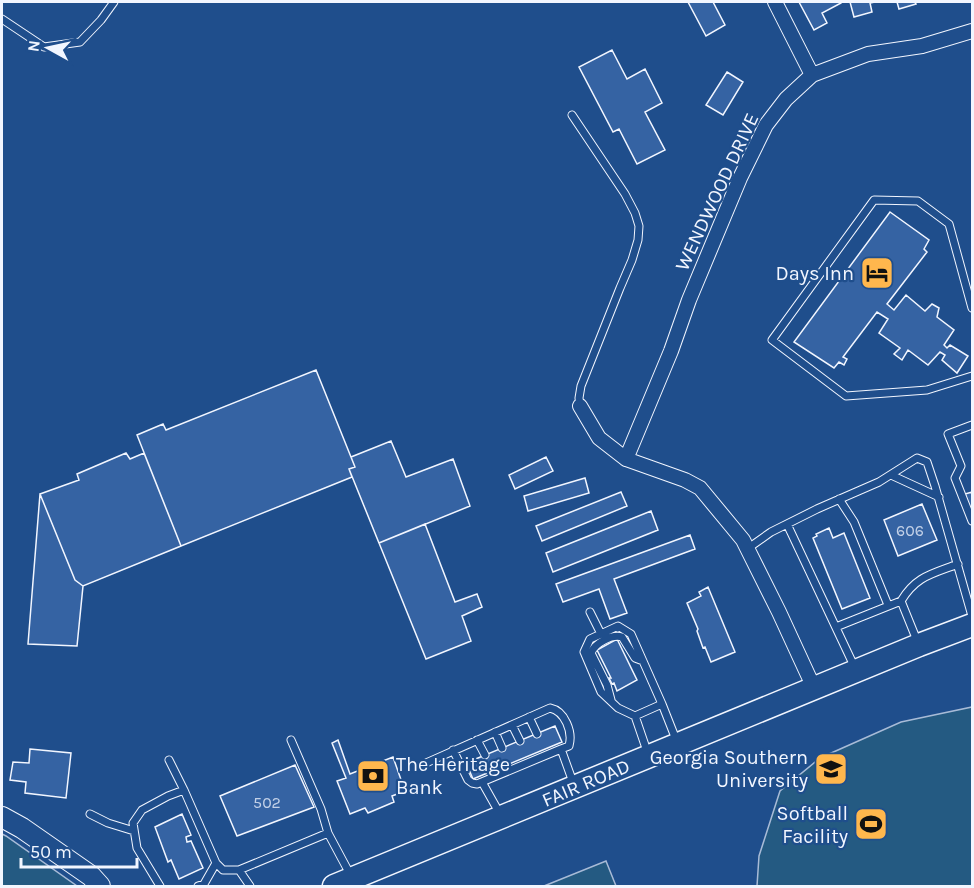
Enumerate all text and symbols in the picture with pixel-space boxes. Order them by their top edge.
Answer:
north arrow [18,18,78,78]
text: N [23,39,44,53]
street label: WENDWOOD DRIVE [670,110,764,274]
hotel icon: Days Inn [859,255,895,291]
place label: Days Inn [775,262,854,285]
house number: 606 [896,521,924,540]
place label: Georgia Southern University [650,746,808,792]
school or university icon: Georgia Southern University [813,751,849,787]
place label: The Heritage Bank [396,753,510,799]
street label: FAIR ROAD [539,754,633,812]
bank icon: The Heritage Bank [355,758,391,794]
house number: 502 [253,793,281,812]
place label: Softball Facility [777,802,848,848]
sports icon: Softball Facility [853,806,889,842]
scale bar [21,831,136,869]
text: 50 m [30,841,72,863]

